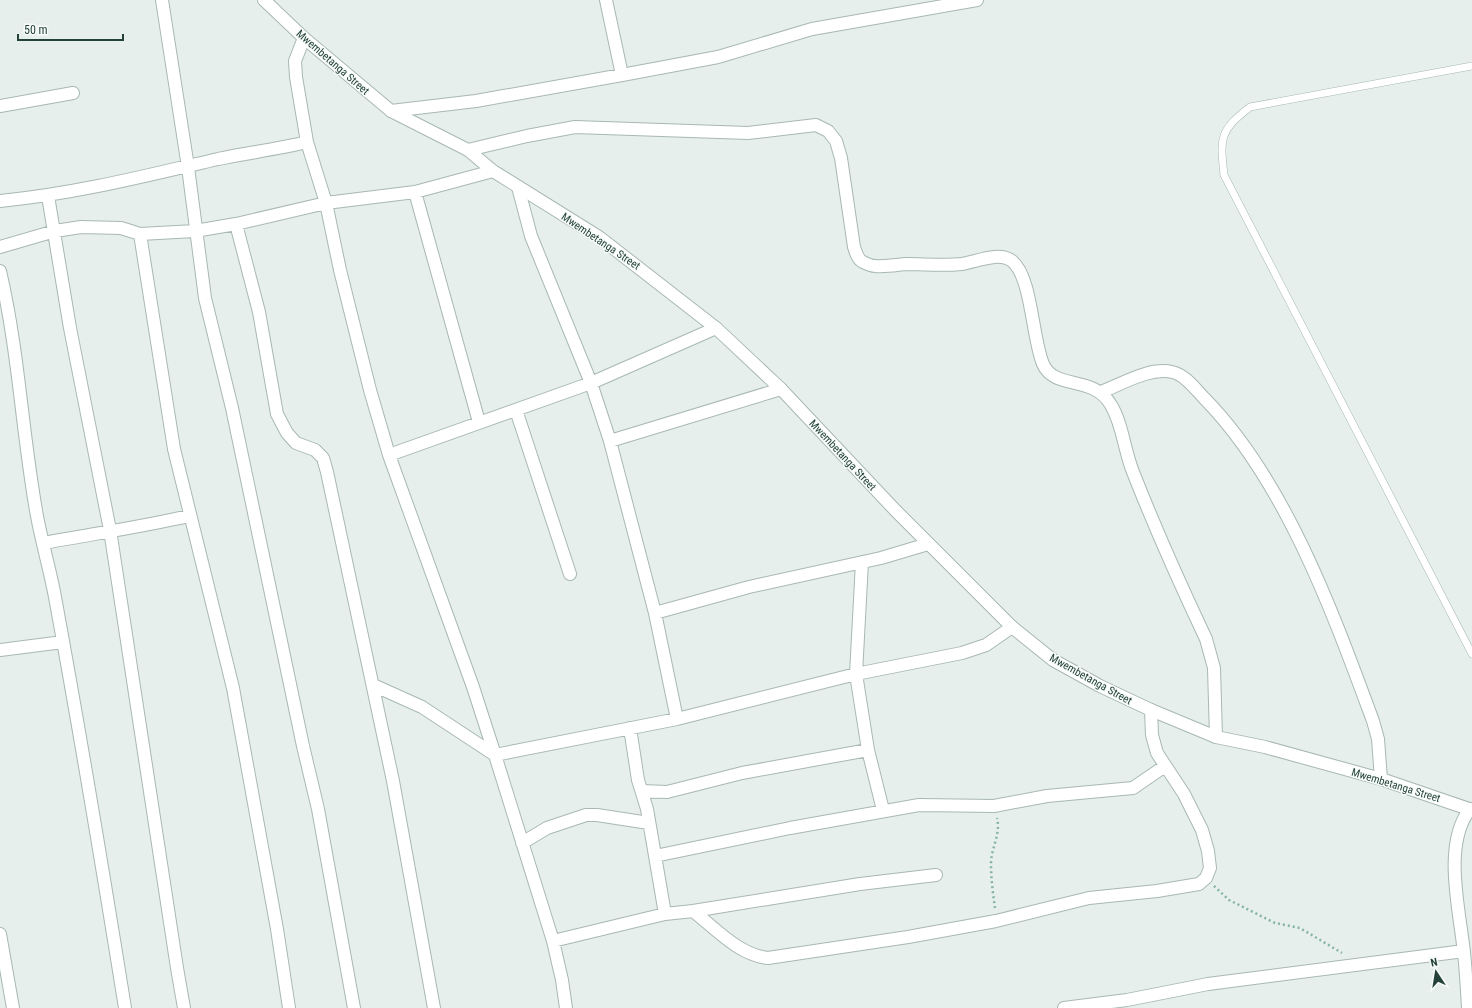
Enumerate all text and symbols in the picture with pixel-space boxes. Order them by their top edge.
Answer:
scale bar [18,16,123,42]
text: 50 m [24,23,48,37]
street label: Mwembetanga Street [294,27,372,98]
street label: Mwembetanga Street [559,210,643,273]
street label: Mwembetanga Street [806,417,879,494]
street label: Mwembetanga Street [1047,651,1134,708]
street label: Mwembetanga Street [1350,766,1442,805]
north arrow [1416,952,1456,992]
text: N [1429,956,1439,970]

